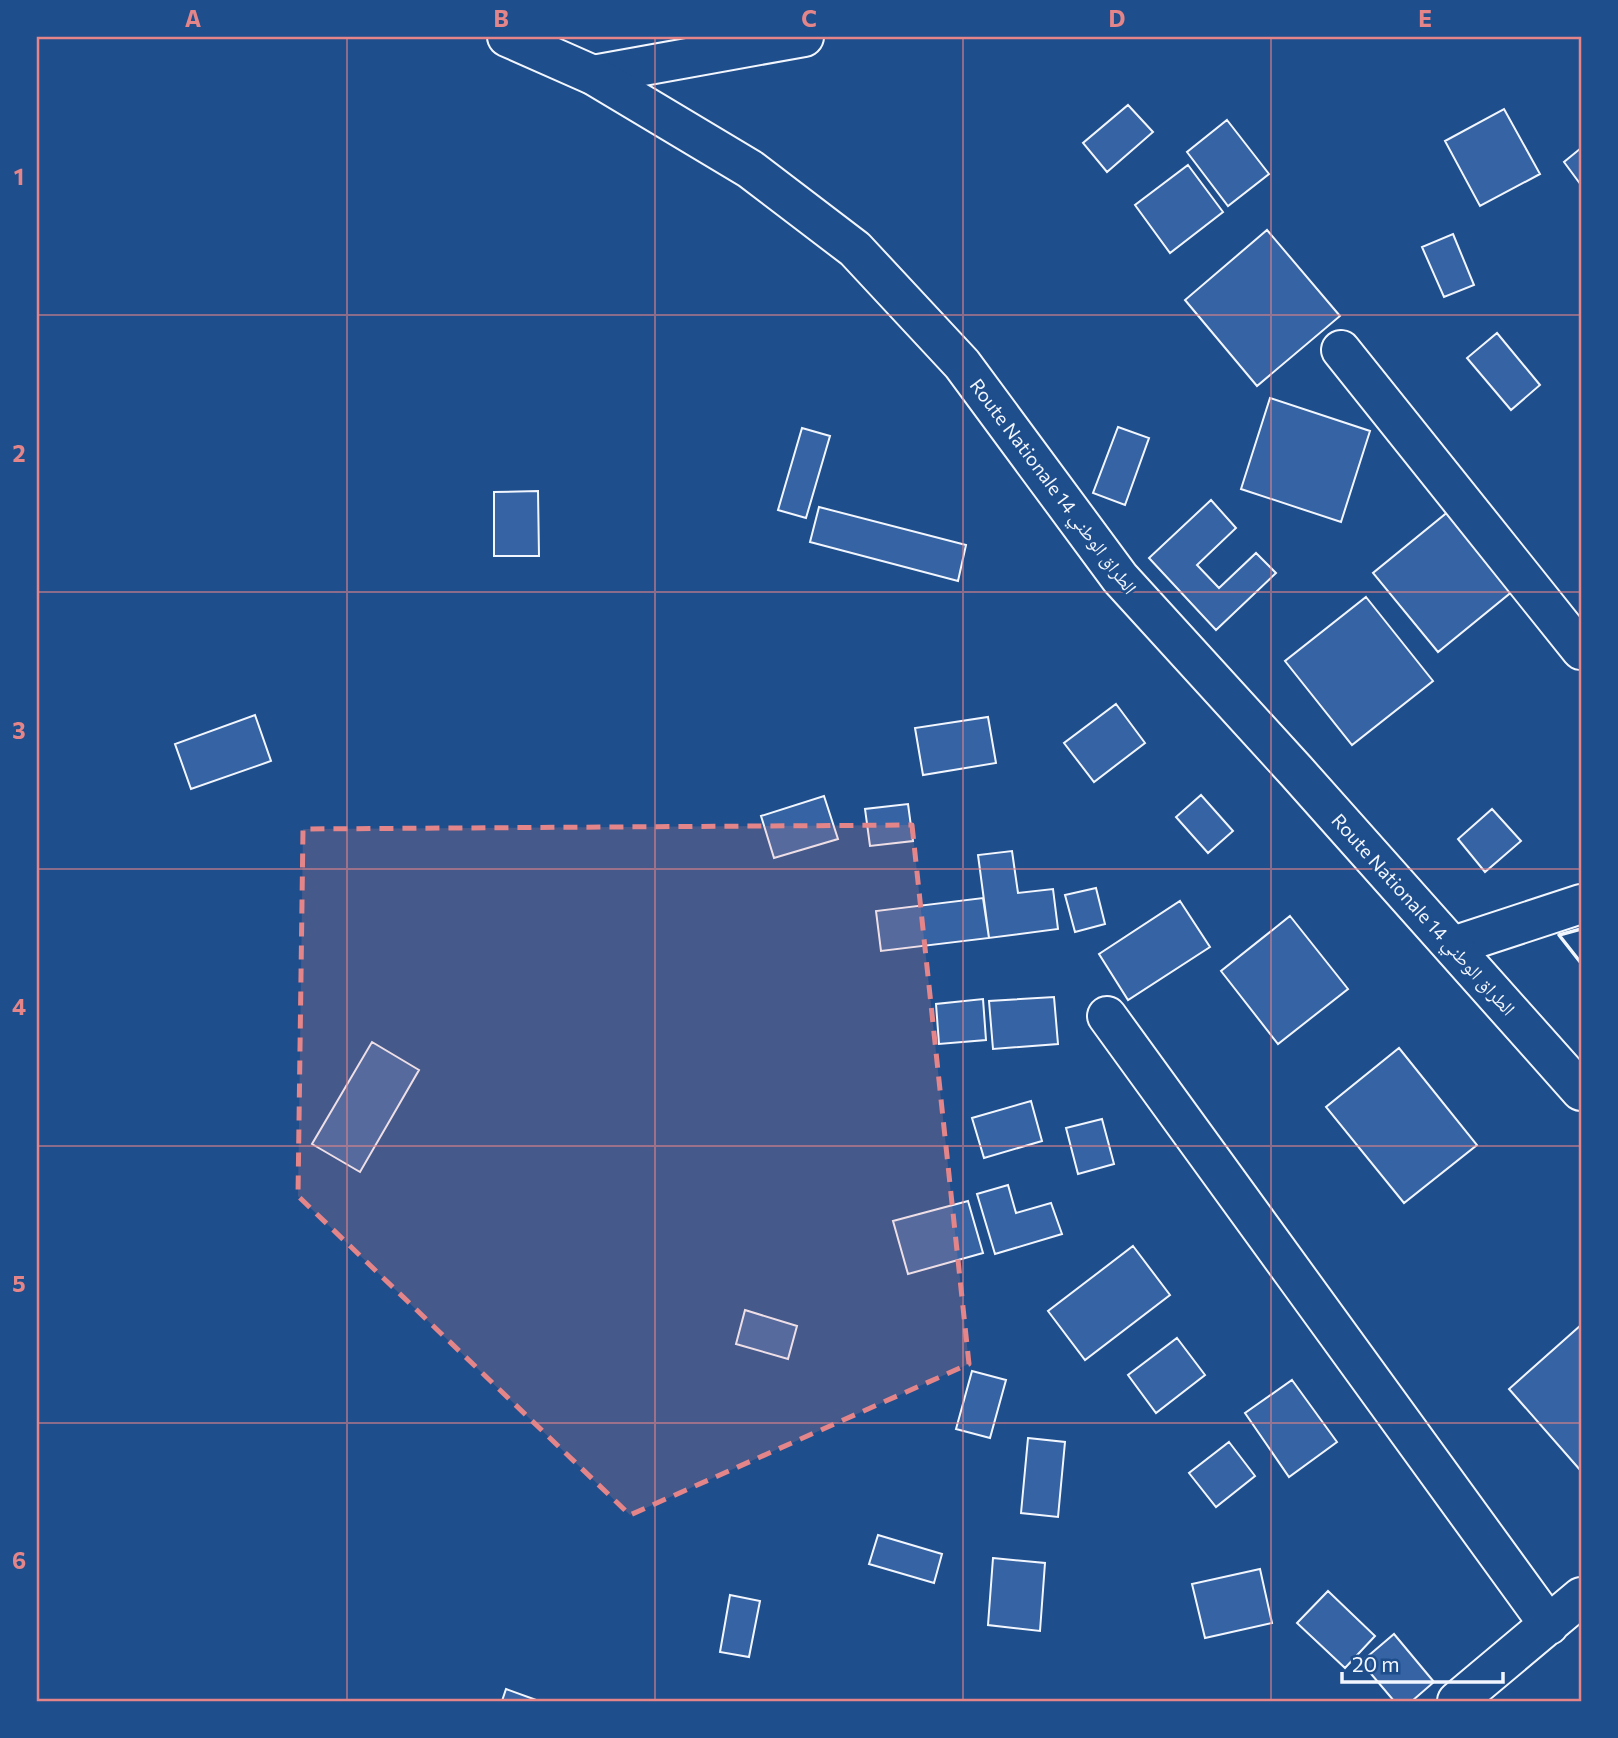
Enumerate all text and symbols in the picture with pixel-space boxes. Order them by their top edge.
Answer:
text: A [185,4,202,32]
text: B [493,4,509,32]
text: C [801,4,817,32]
text: D [1109,4,1126,32]
text: E [1418,4,1432,32]
text: 1 [14,162,24,190]
street label: Route Nationale الطراق الوطني 14 [962,374,1142,601]
text: 2 [12,439,26,467]
text: 3 [12,716,26,744]
street label: Route Nationale الطراق الوطني 14 [1324,808,1521,1023]
text: 4 [12,992,26,1020]
text: 5 [12,1269,26,1297]
text: 6 [12,1546,26,1574]
scale bar [1342,1640,1502,1684]
text: 20 m [1352,1651,1400,1676]

